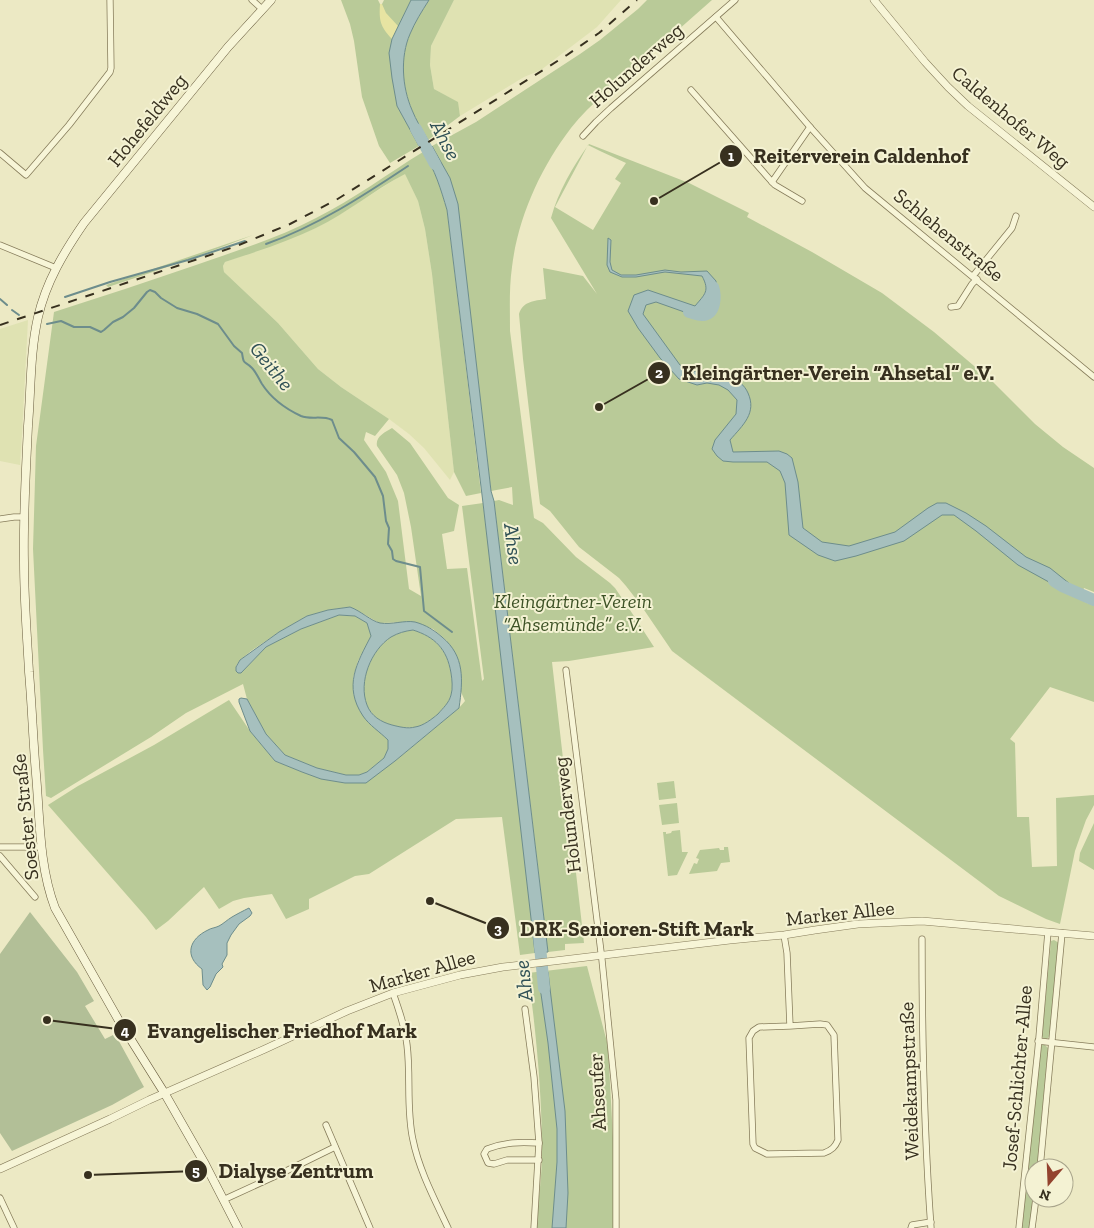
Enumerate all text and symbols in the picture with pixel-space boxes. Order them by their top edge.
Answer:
street label: Holunderweg [584,17,688,112]
street label: Caldenhofer Weg [947,61,1075,173]
street label: Hohefeldweg [102,69,192,171]
water label: Ahse [425,115,467,164]
callout: Reiterverein Caldenhof [718,138,979,174]
text: Reiterverein Caldenhof [753,143,971,168]
text: 1 [728,147,734,165]
street label: Schlehenstraße [889,183,1009,287]
water label: Geithe [245,336,299,396]
callout: Kleingärtner-Verein “Ahsetal” e.V. [647,355,1004,391]
text: Kleingärtner-Verein “Ahsetal” e.V. [682,360,994,385]
text: 2 [655,364,663,382]
water label: Ahse [499,521,529,566]
park label: Kleingärtner-Verein “Ahsemünde” e.V. [494,589,652,636]
street label: Soester Straße [6,753,44,881]
street label: Holunderweg [548,755,586,875]
street label: Marker Allee [784,895,896,931]
callout: DRK-Senioren-Stift Mark [486,910,764,946]
text: DRK-Senioren-Stift Mark [520,916,754,941]
text: 3 [494,920,502,938]
street label: Marker Allee [366,944,478,998]
water label: Ahse [508,959,538,1004]
street label: Josef-Schlichter-Allee [997,984,1037,1172]
street label: Weidekampstraße [894,1002,924,1160]
callout: Evangelischer Friedhof Mark [112,1012,427,1048]
text: Evangelischer Friedhof Mark [147,1018,417,1043]
text: 4 [121,1022,130,1040]
street label: Ahseufer [583,1053,611,1131]
callout: Dialyse Zentrum [183,1153,383,1189]
text: Dialyse Zentrum [219,1158,374,1183]
north arrow [1024,1158,1074,1208]
text: 5 [192,1162,200,1180]
text: N [1037,1185,1053,1205]

